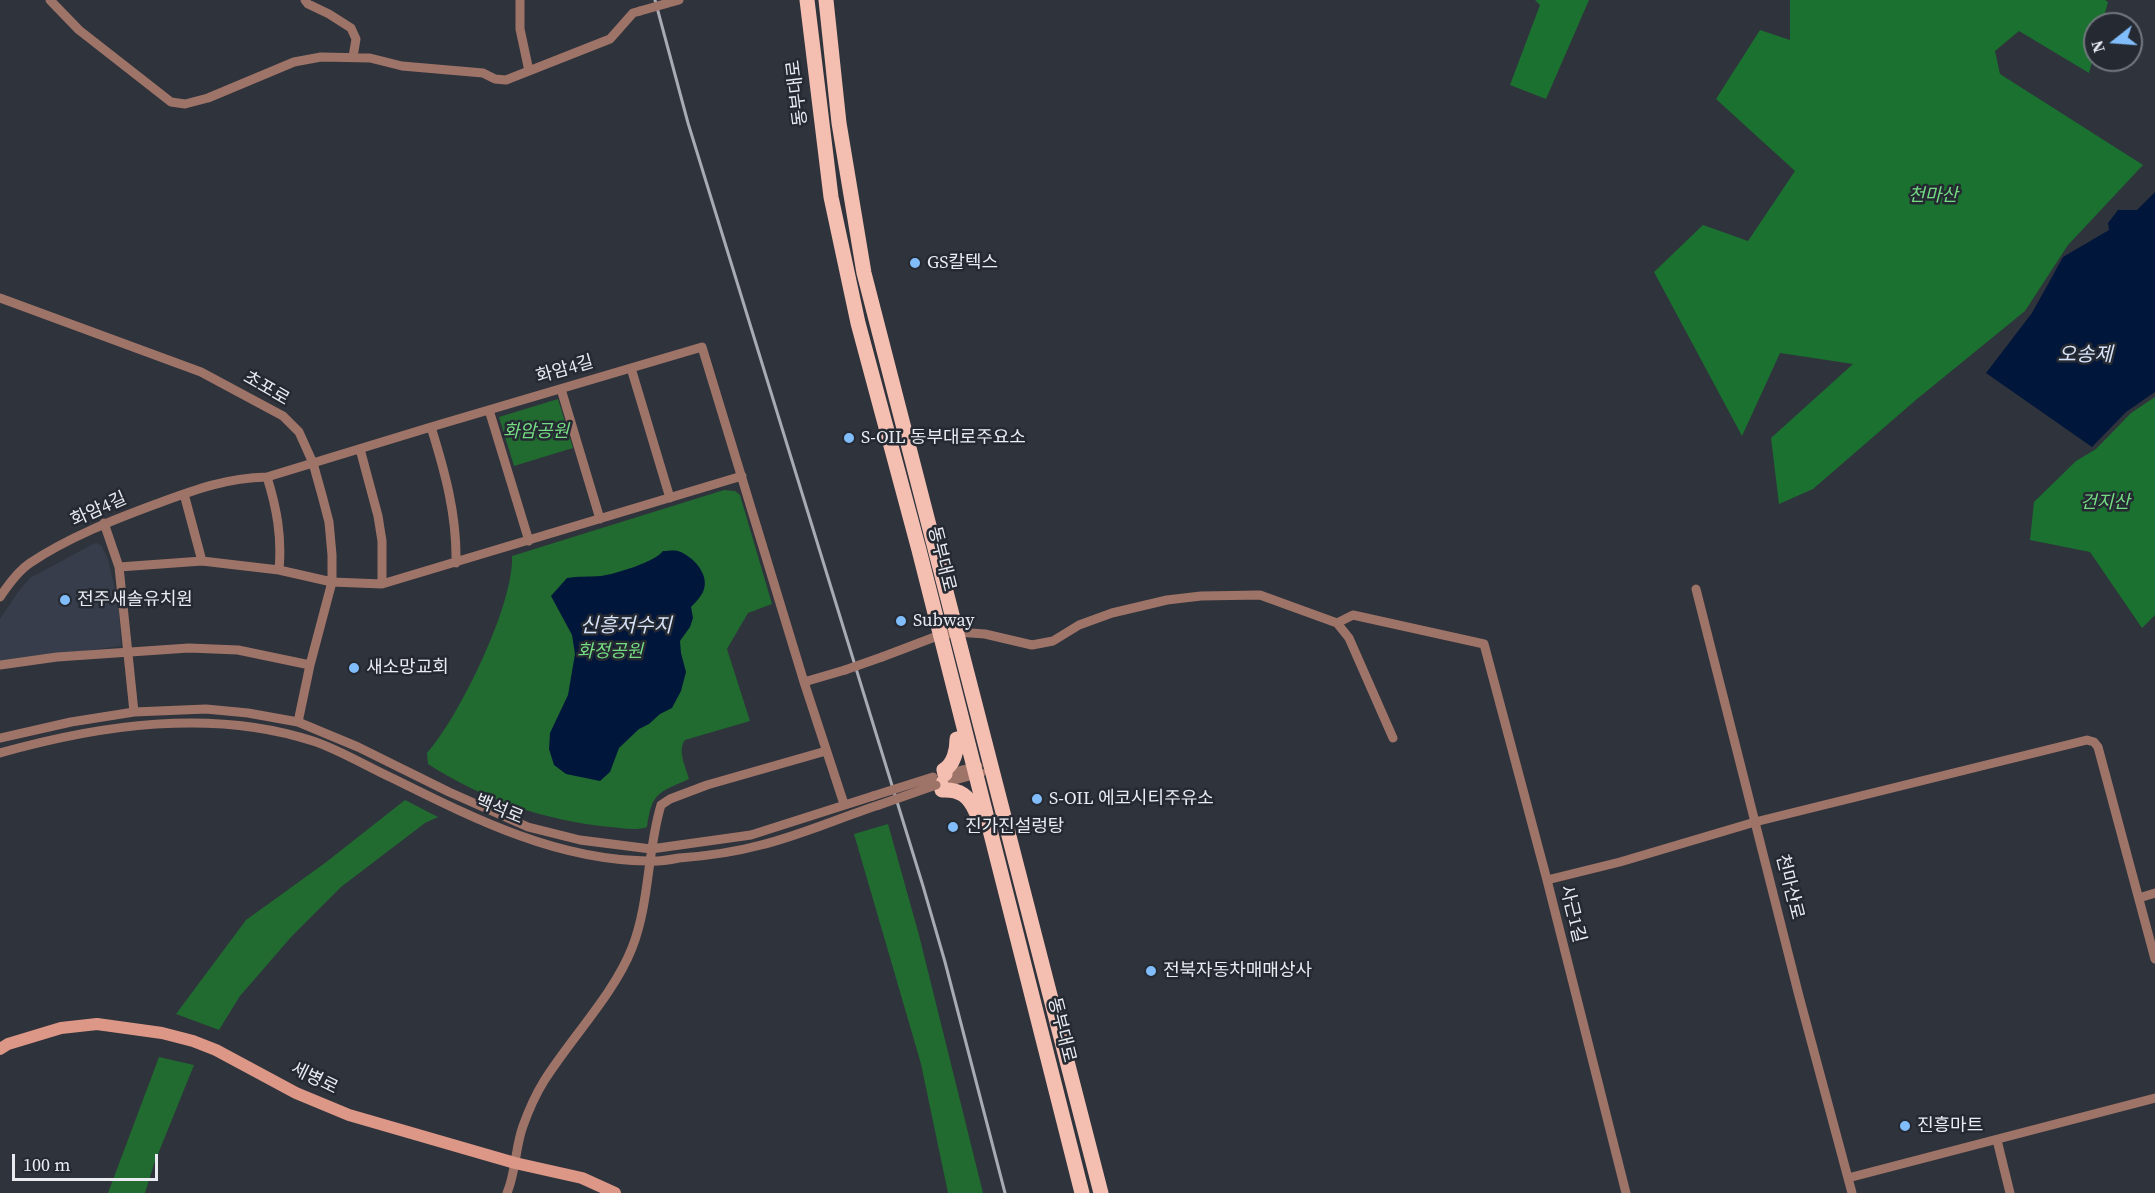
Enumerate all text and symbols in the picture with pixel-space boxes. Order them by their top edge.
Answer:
north arrow [2083,12,2143,72]
text: N [2085,38,2110,55]
street label: 동부대로 [783,59,813,127]
park label: 천마산 [1908,185,1958,207]
place label: GS칼텍스 [927,252,998,274]
marker: GS칼텍스 [908,256,922,270]
water label: 오송제 [2057,344,2113,368]
street label: 화암4길 [534,352,596,388]
street label: 초포로 [239,367,293,411]
park label: 화암공원 [503,421,569,443]
place label: S-OIL 동부대로주요소 [861,427,1026,449]
marker: S-OIL 동부대로주요소 [842,431,856,445]
street label: 화암4길 [68,488,130,532]
park label: 건지산 [2080,492,2130,514]
street label: 동부대로 [923,524,959,594]
place label: 전주새솔유치원 [77,589,193,611]
marker: 전주새솔유치원 [58,593,72,607]
place label: Subway [913,610,975,632]
marker: Subway [894,614,908,628]
water label: 신흥저수지 [580,615,672,639]
park label: 화정공원 [577,641,643,663]
place label: 새소망교회 [366,657,449,679]
marker: 새소망교회 [347,661,361,675]
place label: S-OIL 에코시티주유소 [1049,788,1214,810]
street label: 백석로 [472,791,526,829]
marker: S-OIL 에코시티주유소 [1030,792,1044,806]
place label: 진가진설렁탕 [965,816,1064,838]
marker: 진가진설렁탕 [946,820,960,834]
street label: 천마산로 [1771,852,1807,922]
street label: 사근1길 [1554,883,1590,945]
place label: 전북자동차매매상사 [1163,960,1312,982]
marker: 전북자동차매매상사 [1144,964,1158,978]
street label: 동부대로 [1043,995,1079,1065]
street label: 세병로 [287,1058,341,1100]
place label: 진흥마트 [1917,1115,1983,1137]
marker: 진흥마트 [1898,1119,1912,1133]
scale bar [15,1142,160,1180]
text: 100 m [23,1152,70,1177]

